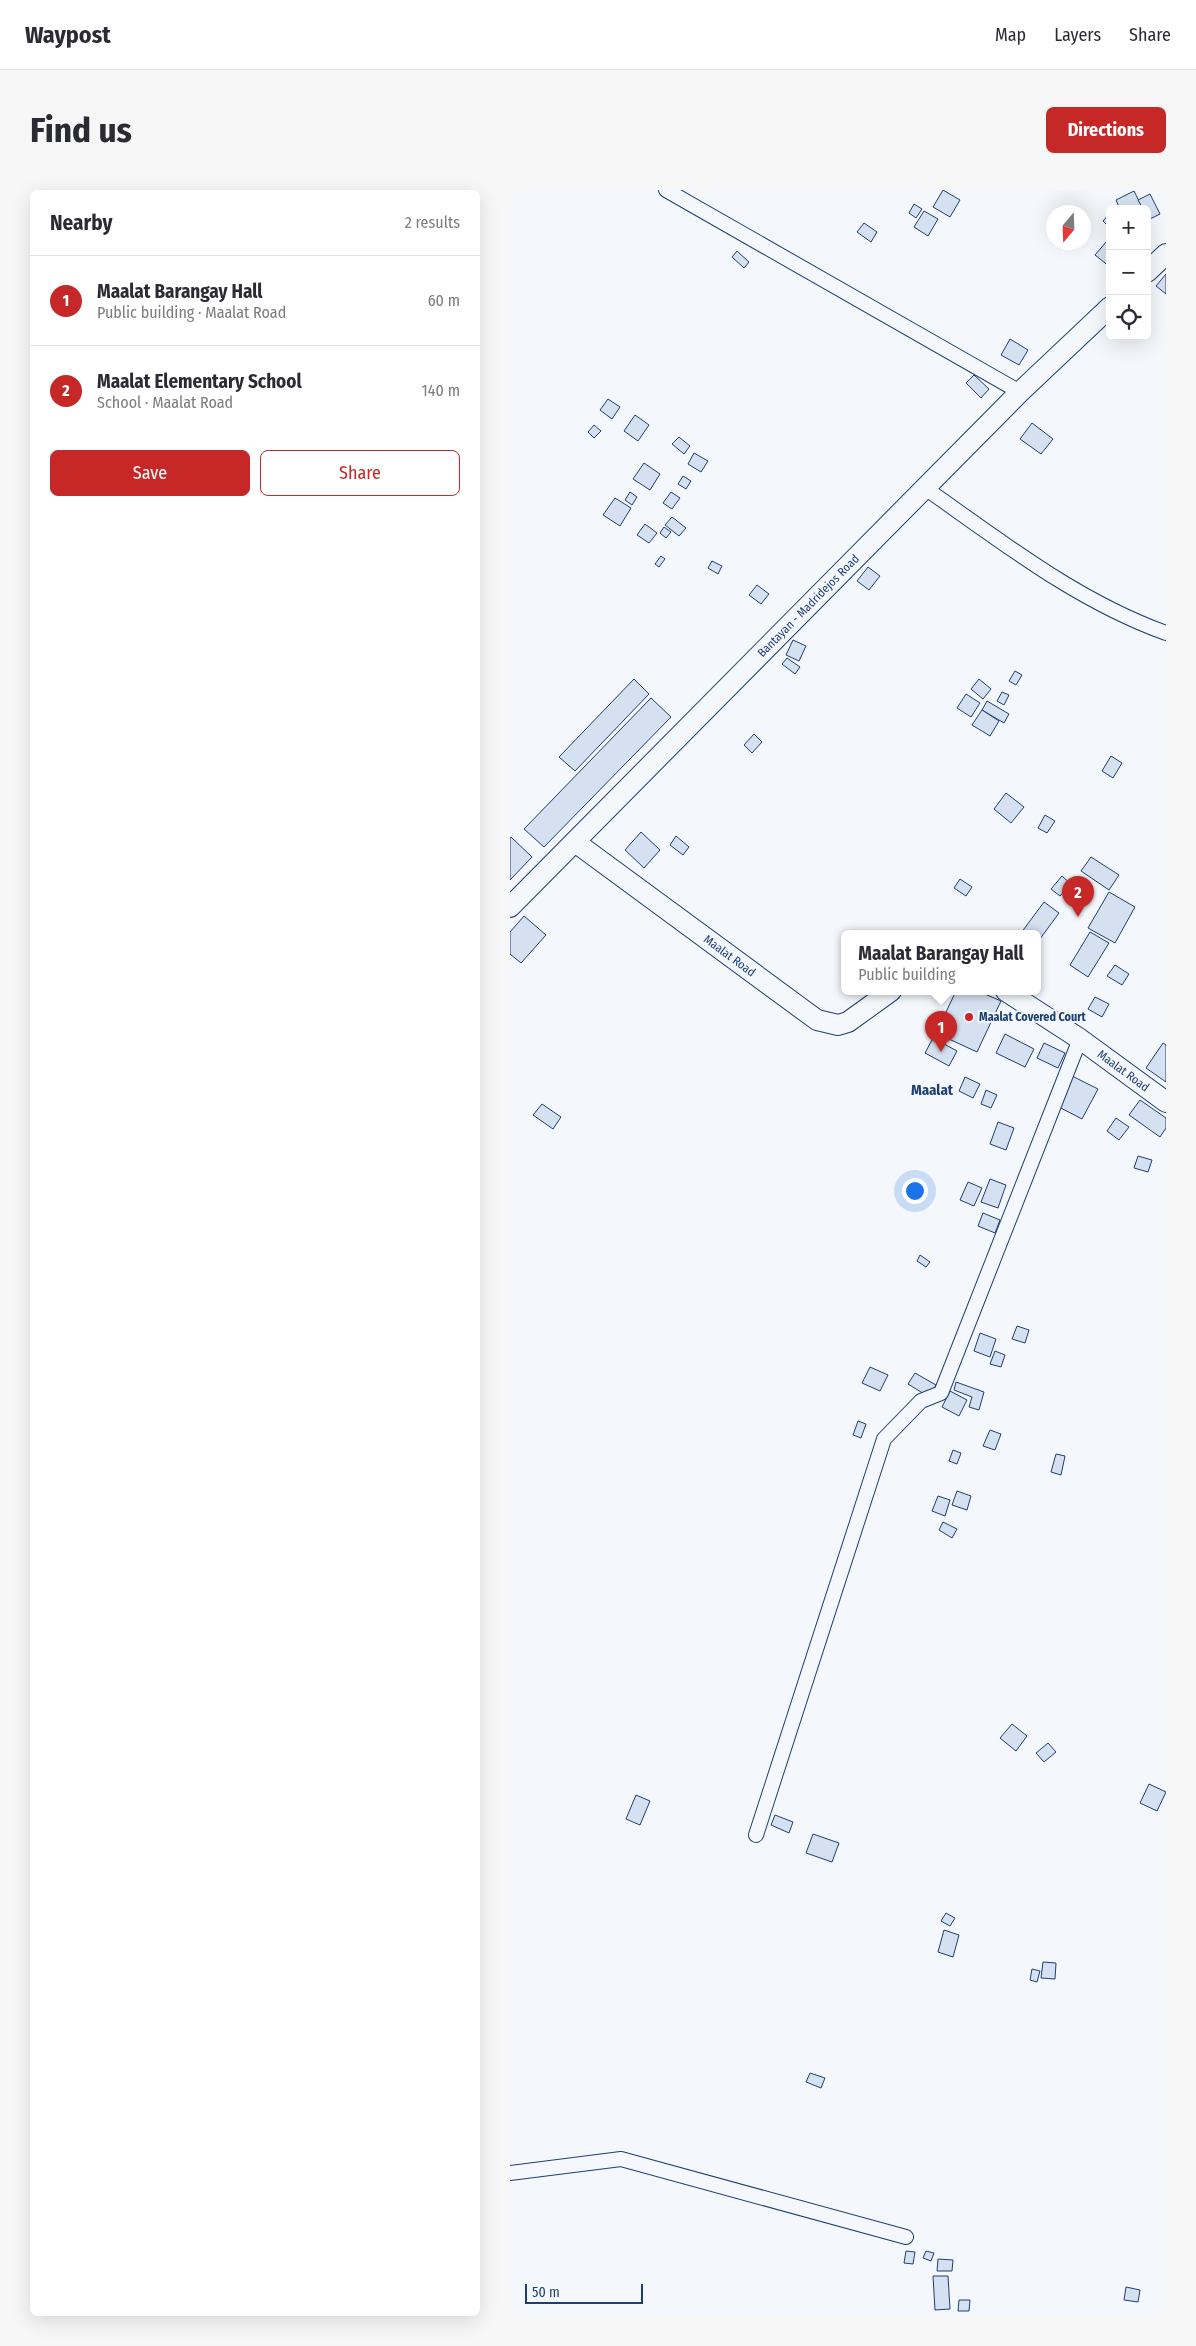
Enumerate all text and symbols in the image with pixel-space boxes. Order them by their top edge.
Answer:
text: Waypost [25,21,111,49]
text: Map [995,24,1026,46]
text: Layers [1054,24,1101,46]
text: Share [1129,24,1171,46]
button: Directions [1046,107,1166,153]
text: Find us [30,109,132,151]
north arrow [1046,205,1091,250]
map controls [1106,205,1151,340]
button: + [1106,205,1151,250]
text: Nearby [50,210,112,236]
text: 2 results [405,213,460,232]
button: − [1106,250,1151,295]
text: Maalat Barangay Hall [97,280,263,303]
text: 1 [63,291,69,310]
text: 60 m [428,291,460,310]
button: locate [1106,295,1151,340]
text: Public building · Maalat Road [97,303,286,322]
text: Maalat Elementary School [97,370,302,393]
text: 2 [62,381,70,400]
text: 140 m [422,381,460,400]
text: School · Maalat Road [97,393,233,412]
button: Save [50,450,250,496]
button: Share [260,450,460,496]
street label: Bantayan - Madridejos Road [755,552,862,660]
pin: 2 [1062,876,1094,917]
popup [841,930,1041,995]
street label: Maalat Road [701,932,758,979]
text: Maalat Barangay Hall [858,942,1024,965]
text: Public building [858,965,956,984]
place label: Maalat Covered Court [979,1010,1087,1024]
pin: 1 [925,1011,957,1052]
marker: Maalat Covered Court [963,1011,975,1023]
street label: Maalat Road [1095,1047,1152,1094]
district label: Maalat [911,1081,954,1099]
your location [902,1178,928,1204]
scale bar [525,2281,642,2304]
text: 50 m [532,2284,560,2301]

